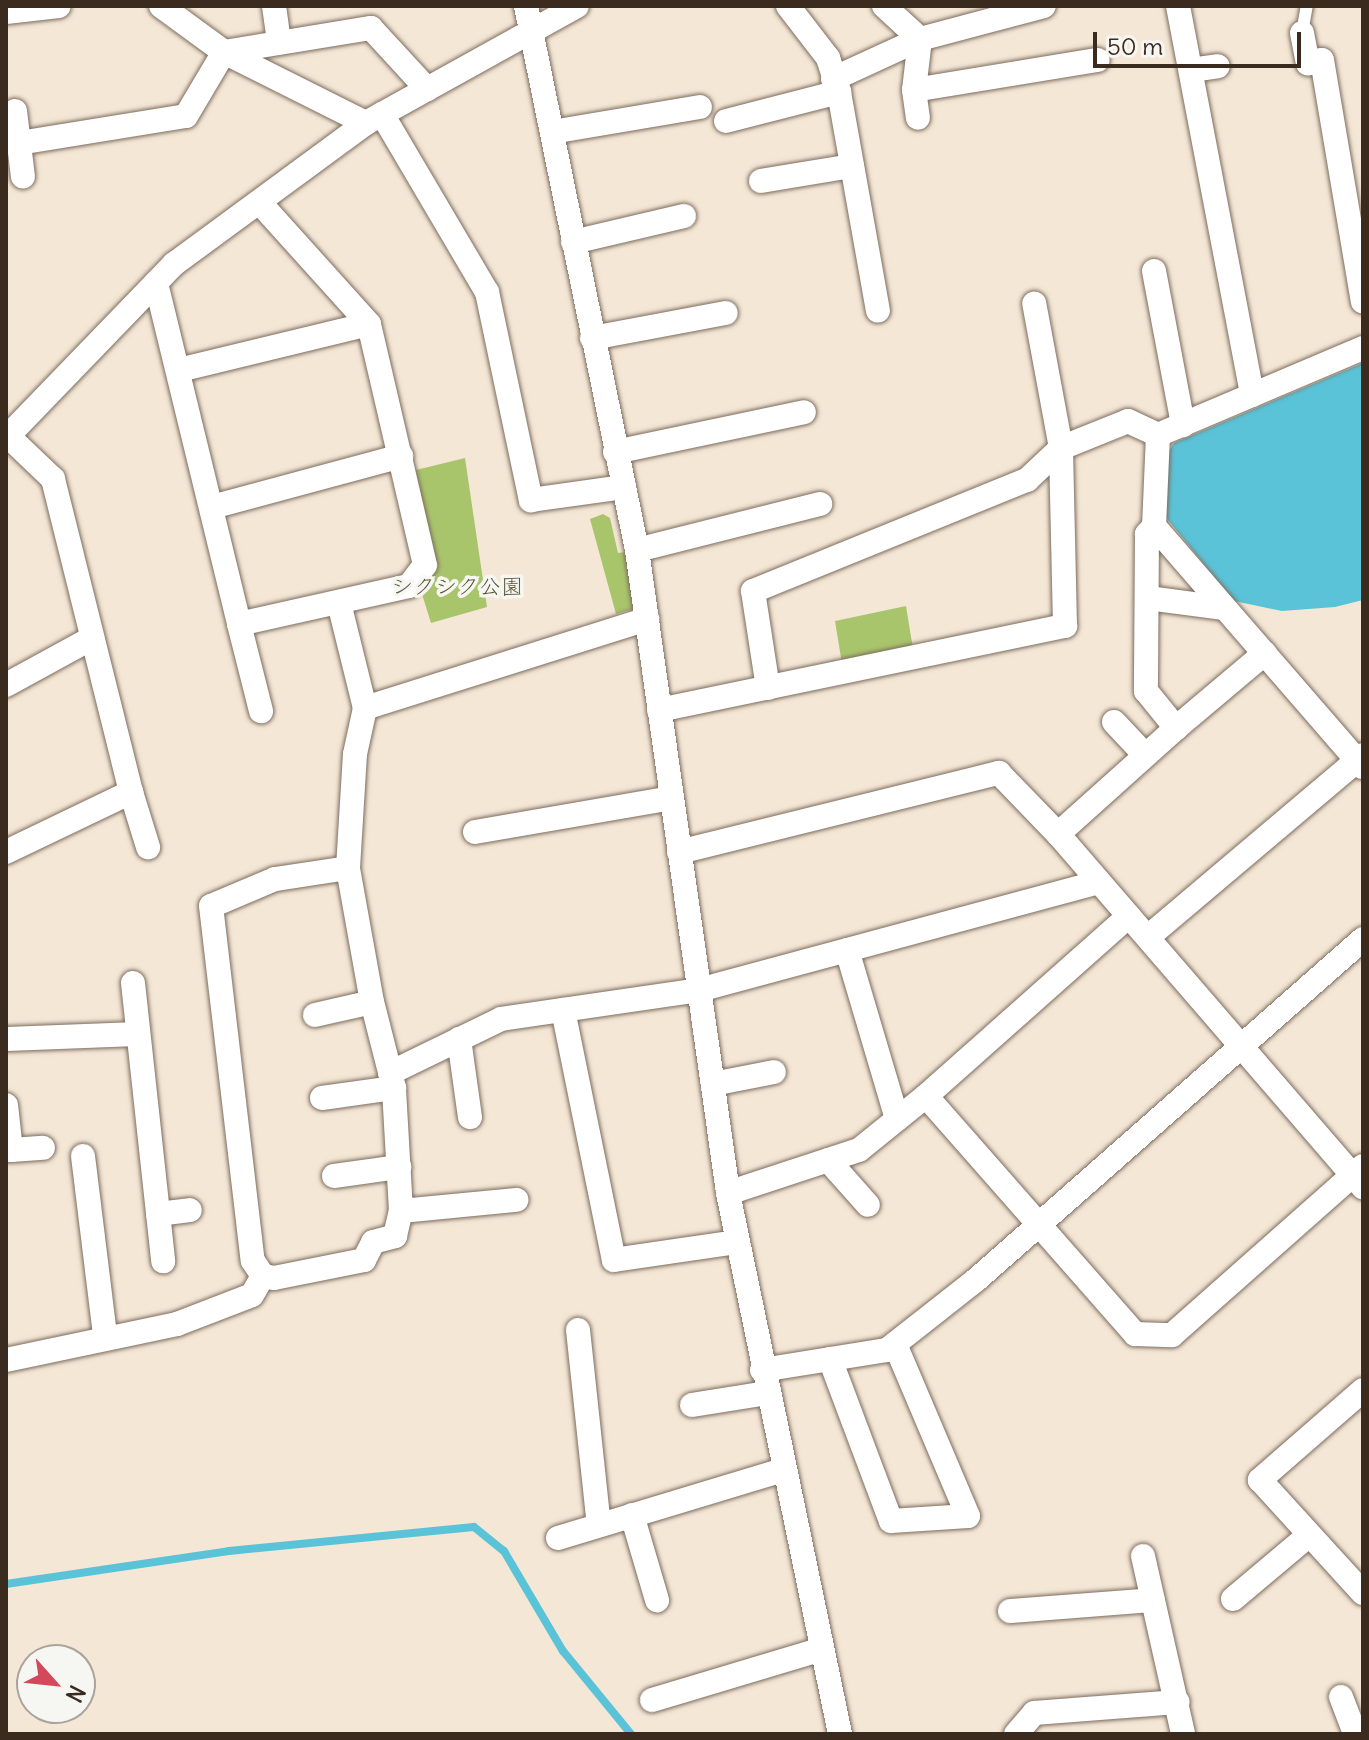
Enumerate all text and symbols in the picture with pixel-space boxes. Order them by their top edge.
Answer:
scale bar [1097,16,1305,66]
text: 50 m [1107,31,1163,61]
park label: シクシク公園 [391,574,523,600]
north arrow [16,1644,96,1724]
text: N [60,1681,92,1707]

